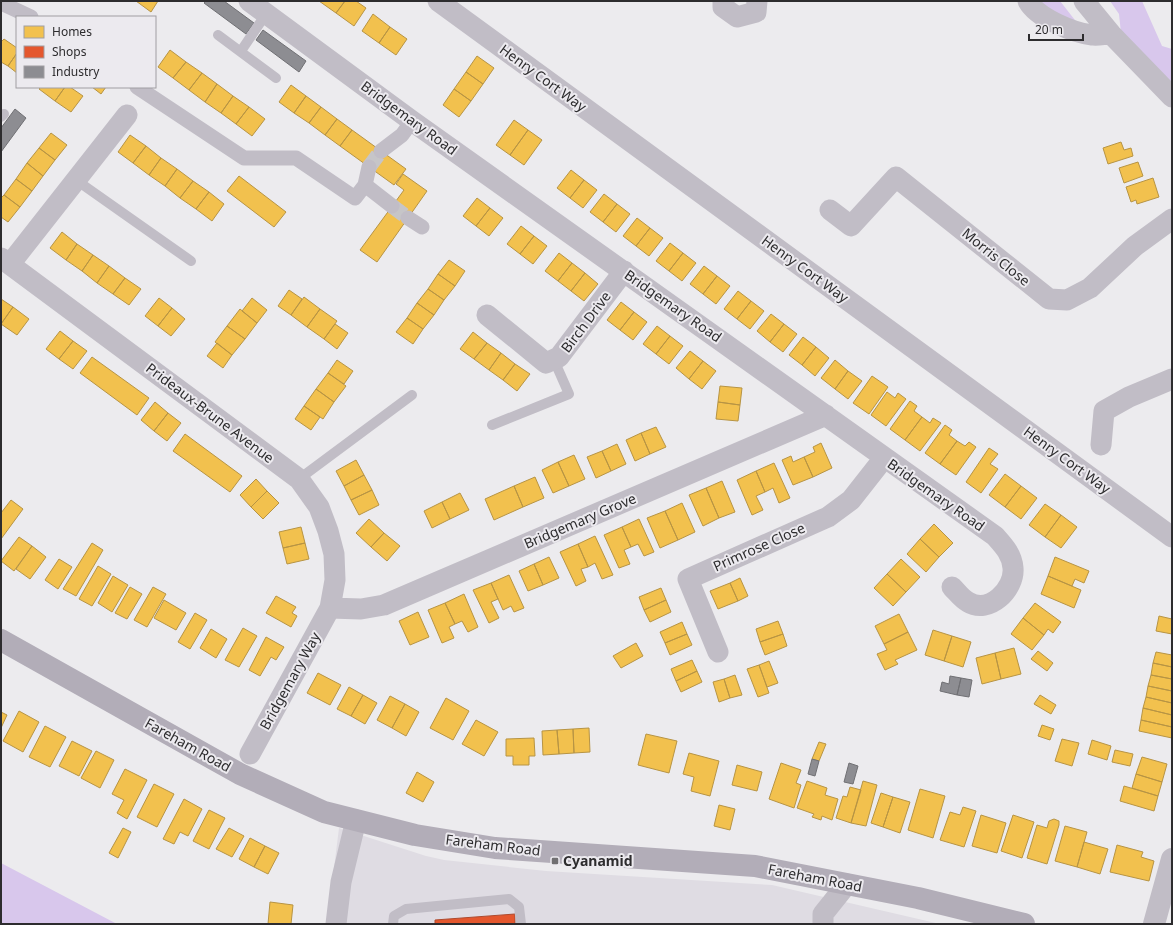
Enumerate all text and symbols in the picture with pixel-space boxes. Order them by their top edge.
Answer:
legend [16,16,156,88]
scale bar [1029,16,1083,42]
text: 20 m [1035,21,1063,38]
text: Homes [52,23,92,40]
street label: Henry Cort Way [496,40,591,116]
text: Shops [52,43,87,60]
text: Industry [52,63,100,80]
street label: Bridgemary Road [357,76,461,159]
street label: Morris Close [958,223,1034,290]
street label: Henry Cort Way [758,231,853,307]
street label: Bridgemary Road [621,265,726,346]
street label: Birch Drive [556,287,615,356]
street label: Prideaux-Brune Avenue [142,358,278,467]
street label: Henry Cort Way [1020,422,1115,498]
street label: Bridgemary Road [884,454,989,535]
street label: Bridgemary Grove [521,488,639,553]
street label: Primrose Close [710,518,808,575]
street label: Bridgemary Way [255,628,325,733]
street label: Fareham Road [142,713,235,776]
street label: Fareham Road [445,829,542,860]
place label: Cyanamid [563,851,633,870]
marker: Cyanamid [550,856,560,866]
street label: Fareham Road [766,859,864,896]

